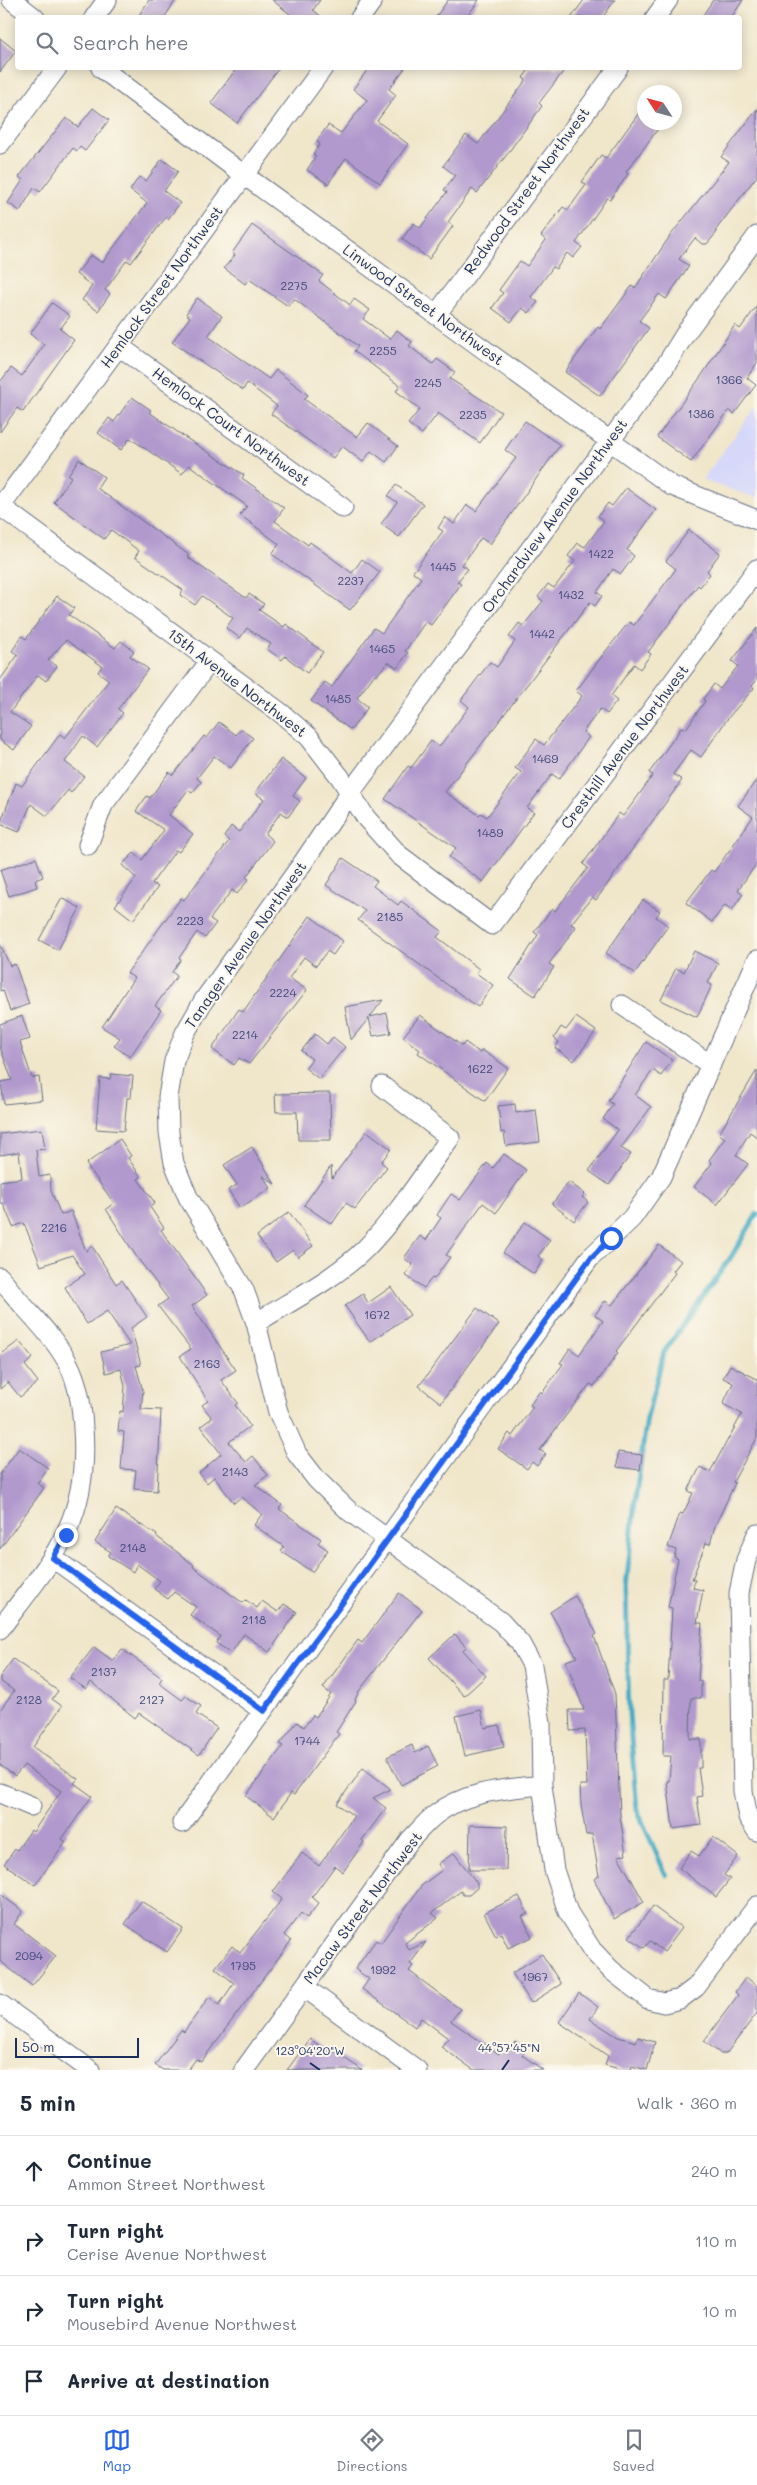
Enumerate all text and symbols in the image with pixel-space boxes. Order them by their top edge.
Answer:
search box [15,15,742,70]
icon: search [33,29,61,57]
text: Search here [73,30,189,55]
north arrow [637,85,682,130]
street label: Redwood Street Northwest [459,103,594,278]
street label: Hemlock Street Northwest [95,201,227,372]
street label: Linwood Street Northwest [339,239,508,369]
house number: 2275 [280,277,308,293]
house number: 2255 [369,342,397,358]
street label: Hemlock Court Northwest [149,362,314,490]
house number: 1366 [716,371,742,387]
house number: 2245 [414,374,442,390]
house number: 1386 [688,405,714,421]
house number: 2235 [459,406,487,422]
street label: Orchardview Avenue Northwest [477,414,631,617]
house number: 1422 [588,545,614,561]
house number: 1445 [430,558,456,574]
house number: 2237 [337,572,365,588]
house number: 1432 [558,586,584,602]
street label: 15th Avenue Northwest [164,623,311,741]
house number: 1442 [529,625,555,641]
house number: 1465 [369,640,395,656]
street label: Cresthill Avenue Northwest [556,660,693,833]
house number: 1485 [325,690,351,706]
house number: 1469 [532,750,558,766]
house number: 1489 [477,824,503,840]
street label: Tanager Avenue Northwest [180,857,311,1032]
house number: 2185 [377,908,403,924]
house number: 2223 [176,912,204,928]
house number: 2224 [269,984,297,1000]
house number: 2214 [232,1026,258,1042]
house number: 1622 [467,1060,493,1076]
house number: 2216 [41,1219,67,1235]
route start [600,1227,623,1250]
house number: 1672 [364,1306,390,1322]
house number: 2163 [194,1355,220,1371]
house number: 2143 [222,1463,248,1479]
route end [55,1524,78,1547]
house number: 2148 [120,1539,146,1555]
house number: 2118 [242,1611,266,1627]
house number: 2137 [91,1663,117,1679]
house number: 2128 [16,1691,42,1707]
house number: 2127 [139,1691,165,1707]
house number: 1744 [294,1732,320,1748]
street label: Macaw Street Northwest [298,1827,426,1988]
house number: 2094 [15,1947,43,1963]
house number: 1795 [230,1957,256,1973]
house number: 1992 [370,1961,396,1977]
house number: 1967 [522,1968,549,1984]
scale bar [15,2035,139,2058]
text: 50 m [22,2037,54,2056]
text: 44°57'45"N [478,2039,540,2055]
text: 123°04'20"W [275,2042,345,2058]
text: 5 min [20,2089,76,2116]
text: Walk · 360 m [636,2092,737,2113]
text: Continue [67,2148,152,2173]
icon: ahead [20,2157,48,2185]
text: 240 m [691,2160,737,2181]
text: Ammon Street Northwest [67,2173,266,2194]
text: Turn right [67,2218,164,2243]
icon: right [20,2227,48,2255]
text: 110 m [695,2230,737,2251]
text: Cerise Avenue Northwest [67,2243,267,2264]
text: Turn right [67,2288,164,2313]
icon: right [20,2297,48,2325]
text: 10 m [702,2300,737,2321]
text: Mousebird Avenue Northwest [67,2313,297,2334]
icon: arrive [20,2367,48,2395]
text: Arrive at destination [67,2368,270,2393]
tab: Map [103,2426,131,2475]
tab: Directions [336,2426,408,2475]
tab: Saved [613,2426,654,2475]

